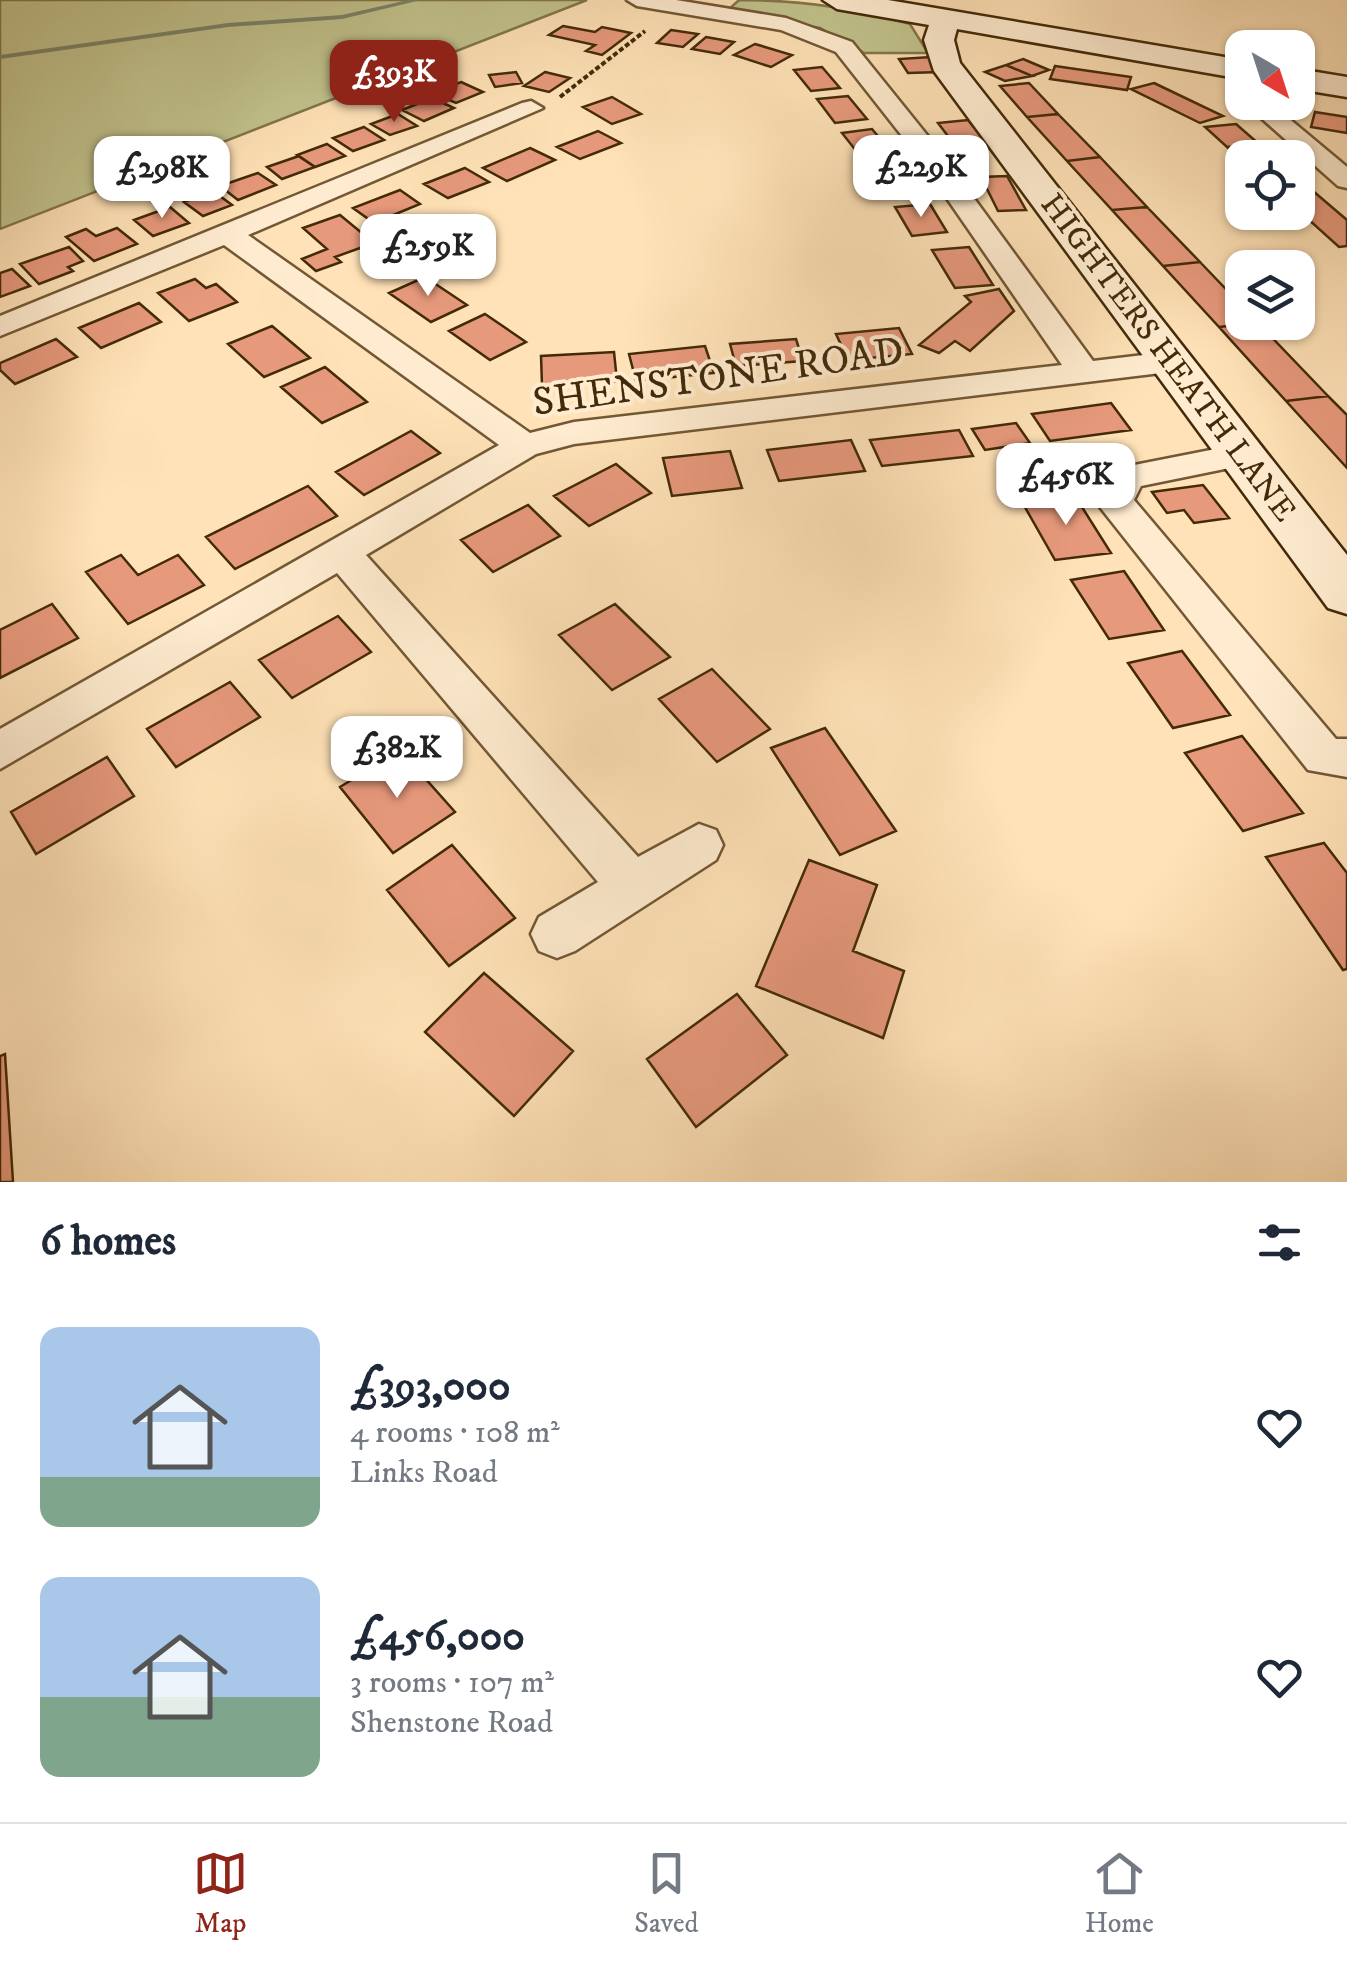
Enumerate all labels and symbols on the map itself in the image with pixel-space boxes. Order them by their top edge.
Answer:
north arrow [1225,30,1315,120]
pin: £393K [324,40,464,125]
pin: £229K [851,135,991,220]
pin: £298K [92,136,232,221]
street label: HIGHTERS HEATH LANE [1031,186,1304,530]
pin: £259K [358,214,498,299]
street label: SHENSTONE ROAD [530,327,907,429]
pin: £456K [996,443,1136,528]
pin: £382K [327,716,467,801]

